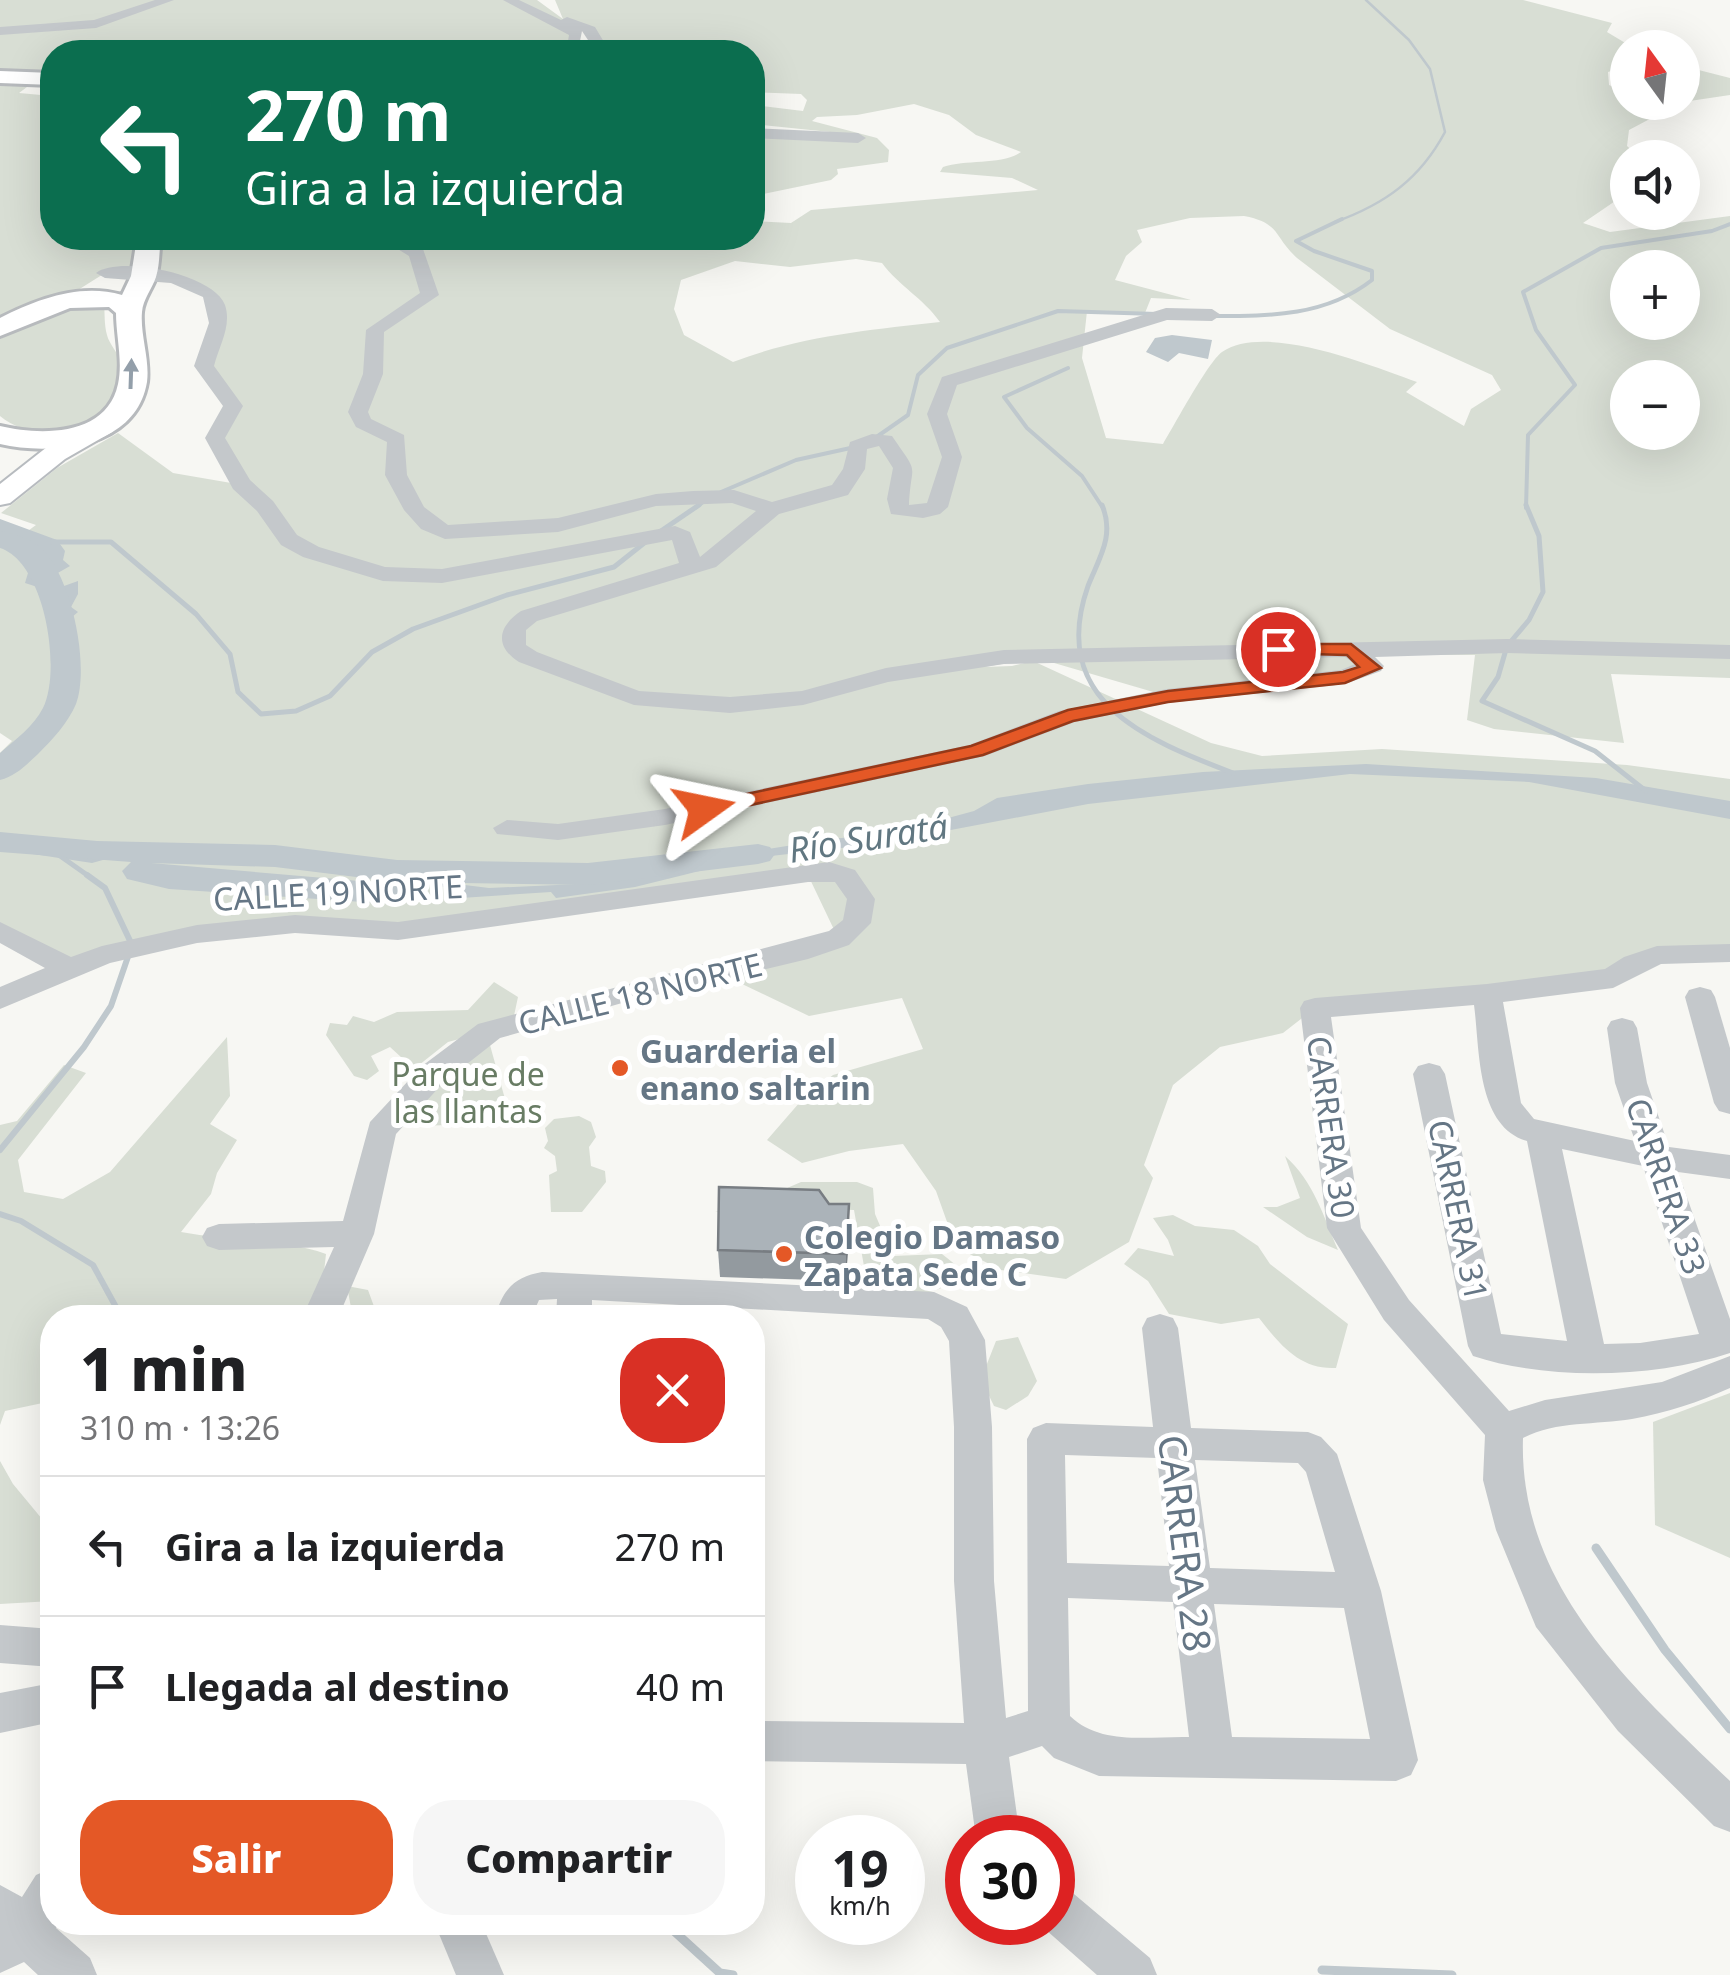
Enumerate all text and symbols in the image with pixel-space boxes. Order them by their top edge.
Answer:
north arrow [1610,30,1700,120]
map controls [1610,30,1700,450]
text: 270 m [245,66,452,162]
icon: left [80,80,210,210]
button: sound [1610,140,1700,230]
text: Gira a la izquierda [245,157,625,218]
button: + [1610,250,1700,340]
one-way arrow [124,358,140,389]
button: − [1610,360,1700,450]
pin [1236,607,1321,692]
icon: arrive [1251,622,1306,677]
position arrow [652,757,756,861]
water label: Río Suratá [785,801,951,873]
street label: CALLE 19 NORTE [212,864,464,920]
street label: CALLE 18 NORTE [513,942,767,1044]
place label: Guarderia el enano saltarin [640,1029,871,1109]
street label: CARRERA 30 [1298,1033,1366,1221]
park label: Parque de las llantas [391,1052,545,1132]
marker: Guarderia el enano saltarin [609,1057,631,1079]
street label: CARRERA 33 [1617,1092,1717,1280]
street label: CARRERA 31 [1419,1116,1499,1304]
place label: Colegio Damaso Zapata Sede C [804,1215,1060,1295]
marker: Colegio Damaso Zapata Sede C [773,1243,795,1265]
text: 1 min [80,1327,248,1409]
button: close [620,1338,725,1443]
text: 310 m · 13:26 [80,1406,280,1449]
street label: CARRERA 28 [1147,1432,1225,1654]
icon: left [80,1519,135,1574]
text: Gira a la izquierda [165,1520,505,1572]
text: 270 m [614,1520,725,1572]
icon: arrive [80,1659,135,1714]
text: Llegada al destino [165,1660,510,1712]
text: 40 m [636,1660,725,1712]
button: Salir [80,1800,393,1915]
button: Compartir [413,1800,725,1915]
speed limit sign: 30 [945,1815,1075,1945]
text: 19 [831,1834,889,1902]
text: km/h [829,1888,891,1922]

